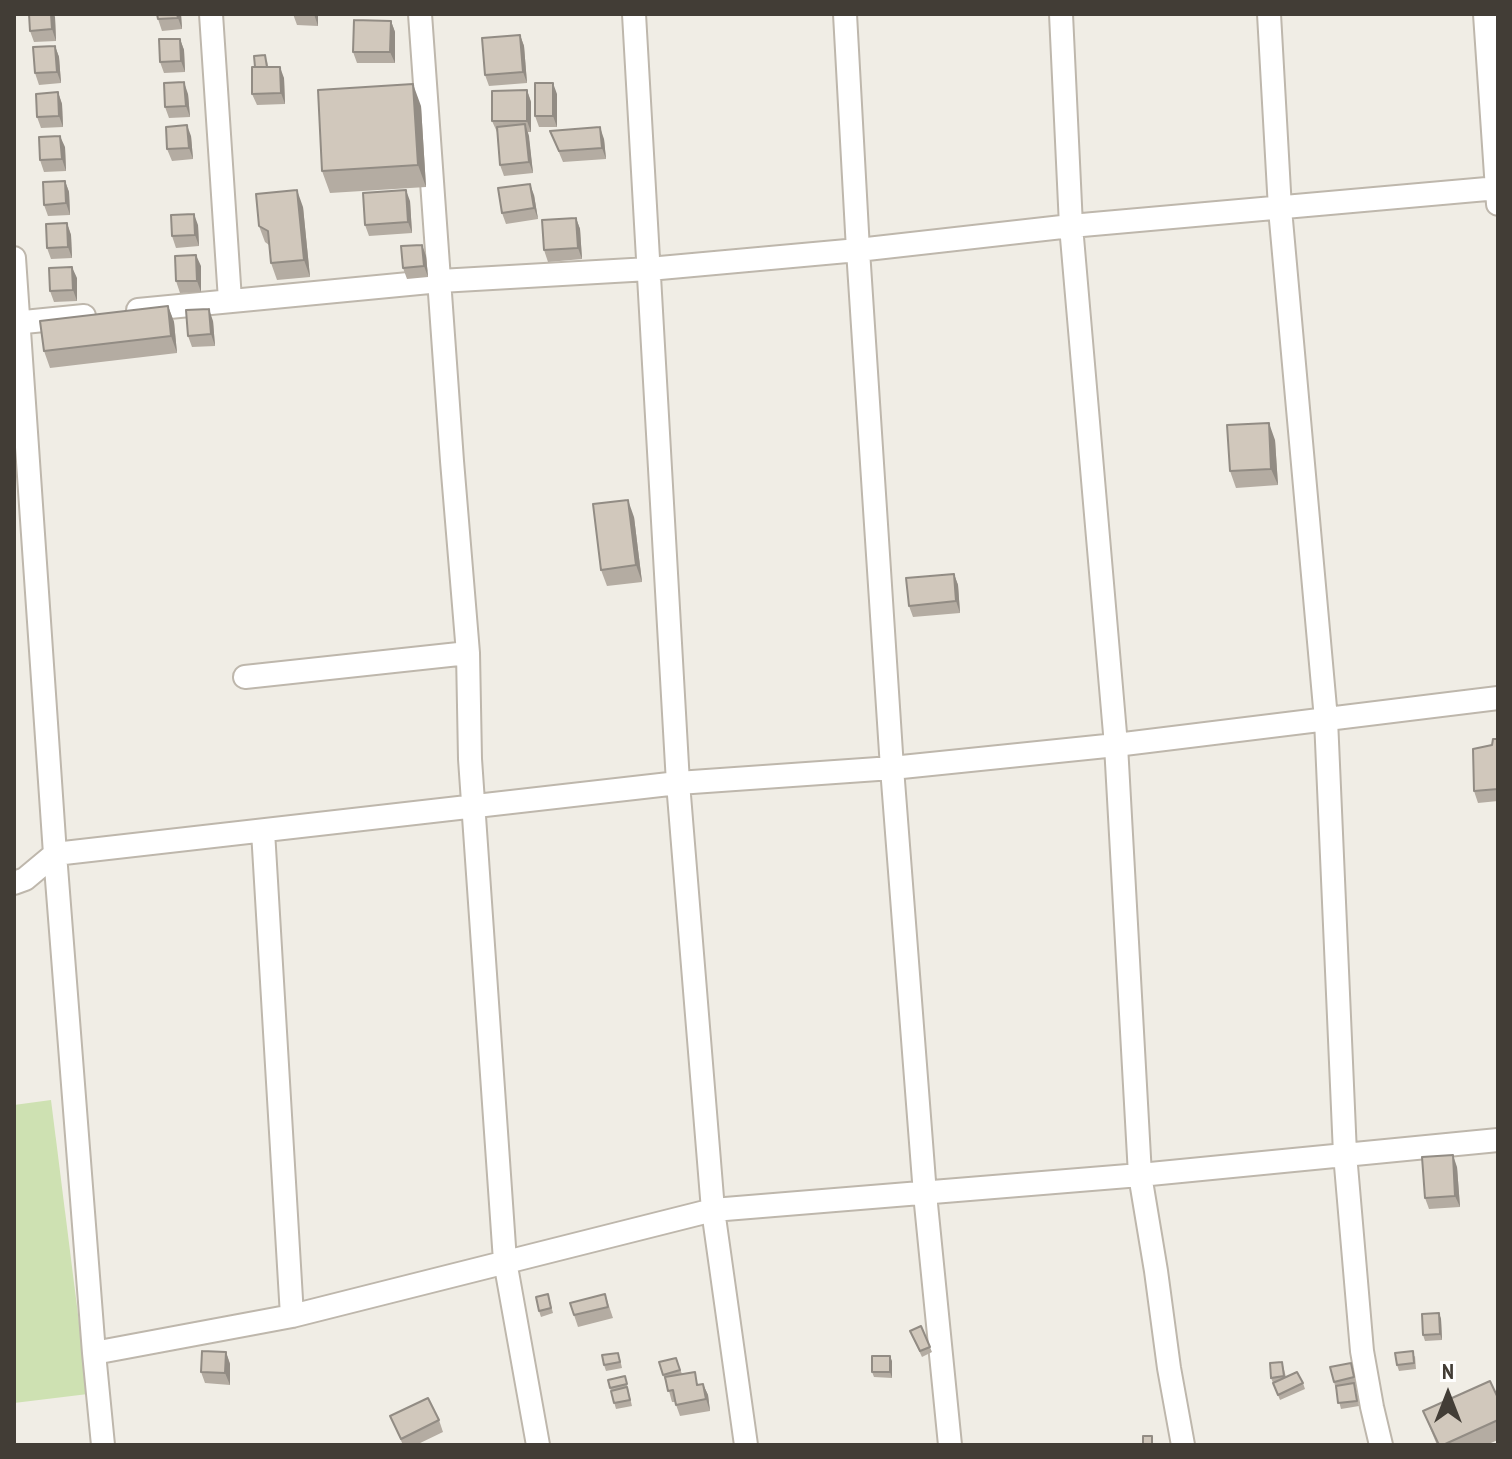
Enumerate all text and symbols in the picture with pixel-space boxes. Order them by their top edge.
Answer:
north arrow [1408,1355,1488,1435]
text: N [1442,1357,1454,1385]

